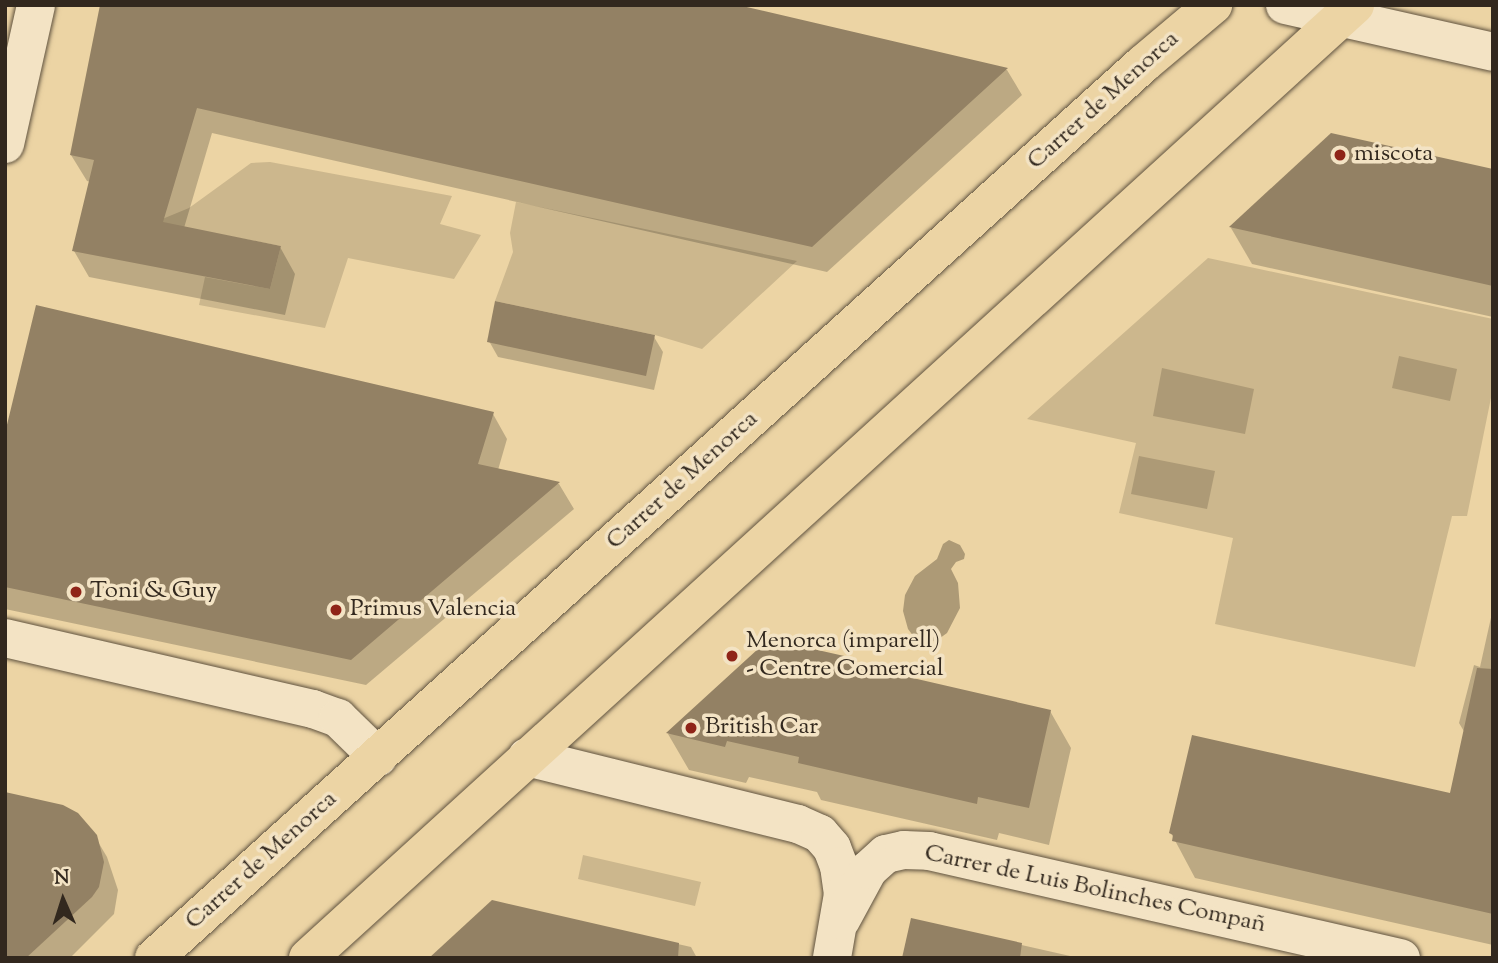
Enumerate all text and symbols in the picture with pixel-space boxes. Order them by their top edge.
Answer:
street label: Carrer de Menorca [1022,26,1186,176]
place label: miscota [1354,141,1433,169]
marker: miscota [1332,147,1348,163]
street label: Carrer de Menorca [601,406,765,556]
place label: Toni & Guy [90,578,217,606]
marker: Toni & Guy [68,584,84,600]
place label: Primus Valencia [350,596,516,624]
marker: Primus Valencia [328,602,344,618]
place label: Menorca (imparell) - Centre Comercial [746,628,944,684]
marker: Menorca (imparell) - Centre Comercial [724,648,740,664]
place label: British Car [705,714,818,742]
marker: British Car [683,720,699,736]
street label: Carrer de Menorca [180,786,344,936]
street label: Carrer de Luis Bolinches Compañ [922,840,1268,940]
north arrow [28,865,98,935]
text: N [54,865,70,892]

